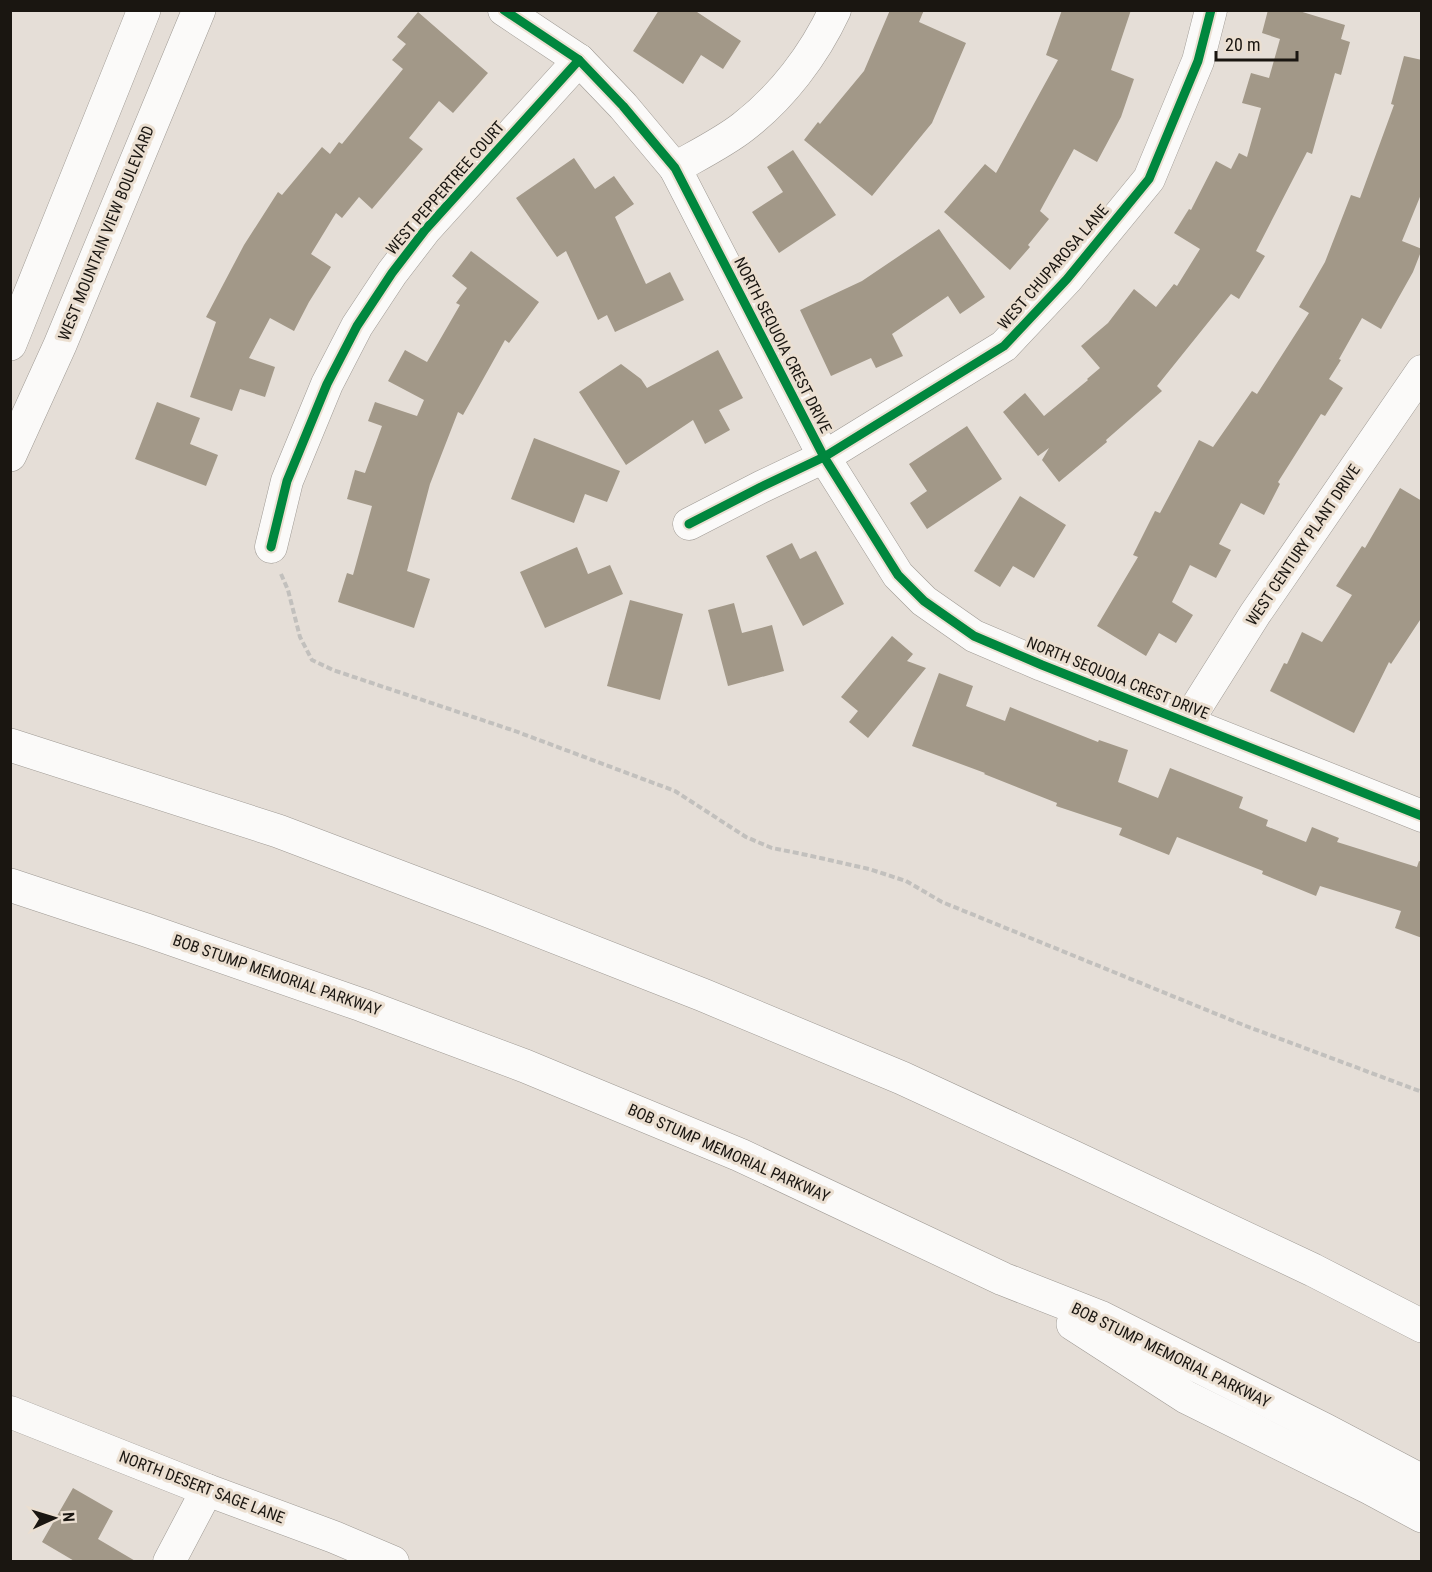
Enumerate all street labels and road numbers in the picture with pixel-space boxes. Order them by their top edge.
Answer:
street label: WEST PEPPERTREE COURT [382,117,508,259]
street label: WEST MOUNTAIN VIEW BOULEVARD [54,123,158,343]
street label: WEST CHUPAROSA LANE [994,201,1112,333]
street label: NORTH SEQUOIA CREST DRIVE [730,254,836,436]
street label: WEST CENTURY PLANT DRIVE [1242,461,1364,629]
street label: NORTH SEQUOIA CREST DRIVE [1024,633,1212,723]
street label: BOB STUMP MEMORIAL PARKWAY [170,930,384,1020]
street label: BOB STUMP MEMORIAL PARKWAY [625,1100,833,1206]
street label: BOB STUMP MEMORIAL PARKWAY [1068,1298,1274,1412]
street label: NORTH DESERT SAGE LANE [117,1447,287,1527]

